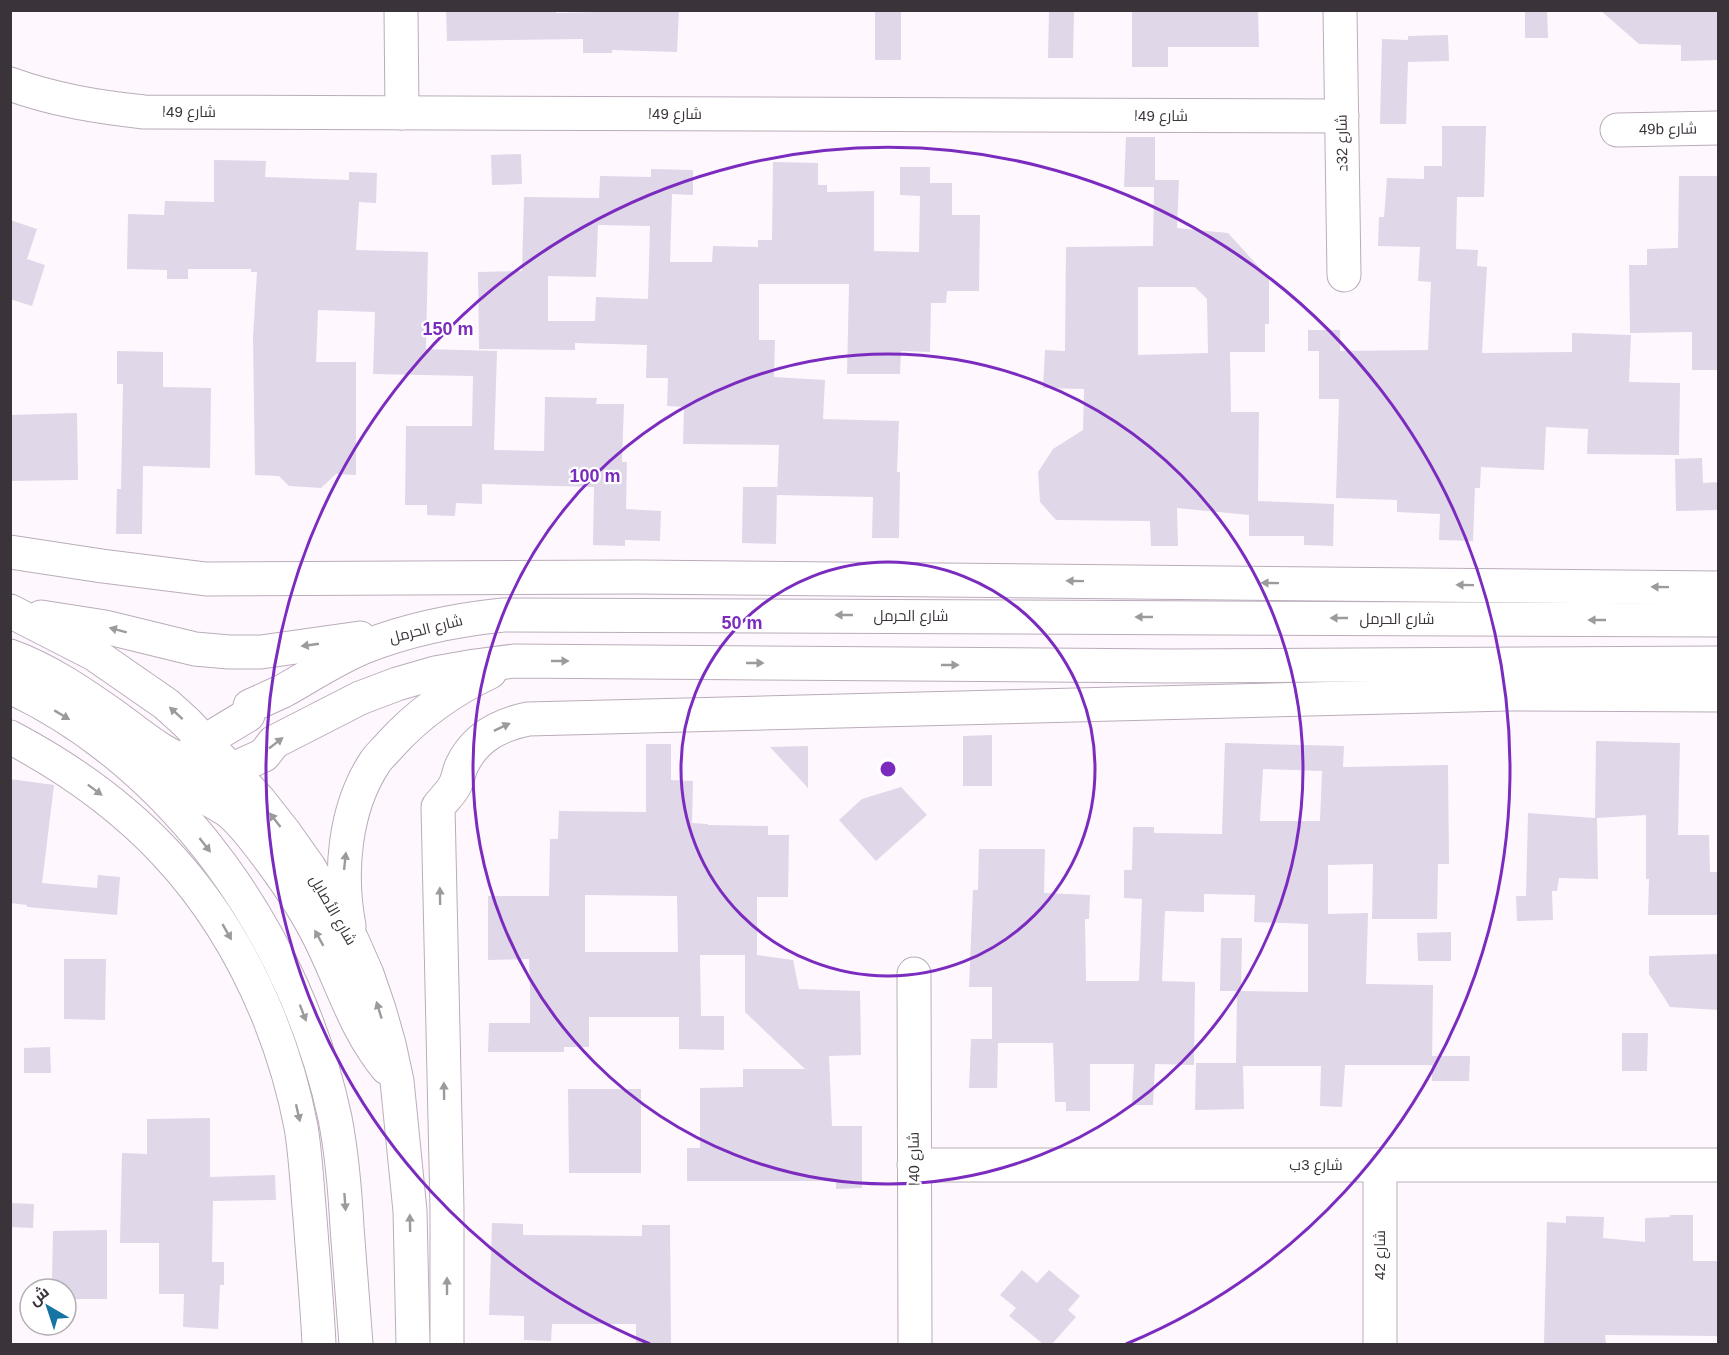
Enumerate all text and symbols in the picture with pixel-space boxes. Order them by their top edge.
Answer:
street label: شارع 49ا [162,103,216,123]
street label: شارع 49ا [648,105,702,125]
street label: شارع 49ا [1134,107,1188,127]
street label: شارع 32د [1333,114,1353,172]
street label: 49b شارع [1639,119,1697,141]
text: 150 m [422,319,474,339]
text: 100 m [569,466,621,486]
one-way arrow [1066,576,1085,586]
one-way arrow [1261,578,1280,588]
one-way arrow [1456,580,1475,590]
one-way arrow [1651,582,1670,592]
street label: شارع الحرمل [873,607,949,627]
one-way arrow [835,610,854,620]
street label: شارع الحرمل [1359,610,1435,630]
street label: شارع الحرمل [387,611,465,649]
one-way arrow [1135,612,1154,622]
text: 50 m [721,613,763,633]
one-way arrow [1330,613,1349,623]
one-way arrow [1588,615,1607,625]
one-way arrow [109,625,127,635]
one-way arrow [300,640,319,649]
one-way arrow [550,656,569,666]
one-way arrow [745,658,764,668]
one-way arrow [940,660,959,670]
one-way arrow [169,707,184,720]
one-way arrow [54,709,70,720]
one-way arrow [493,722,510,731]
one-way arrow [268,737,284,749]
centre of rings [878,759,898,779]
one-way arrow [87,784,103,796]
one-way arrow [269,812,282,828]
one-way arrow [199,837,212,853]
one-way arrow [340,852,350,871]
street label: شارع الأصايل [304,872,360,949]
one-way arrow [435,887,444,906]
one-way arrow [221,924,231,941]
one-way arrow [314,929,324,946]
one-way arrow [374,1001,383,1019]
one-way arrow [299,1004,308,1022]
one-way arrow [440,1082,449,1101]
one-way arrow [293,1104,303,1122]
street label: شارع 40ا [905,1132,925,1186]
street label: شارع 3ب [1289,1156,1343,1176]
one-way arrow [341,1193,350,1212]
one-way arrow [406,1214,415,1233]
street label: شارع 42 [1371,1230,1391,1280]
north arrow [18,1277,78,1337]
one-way arrow [442,1277,452,1296]
text: ش [26,1283,53,1310]

